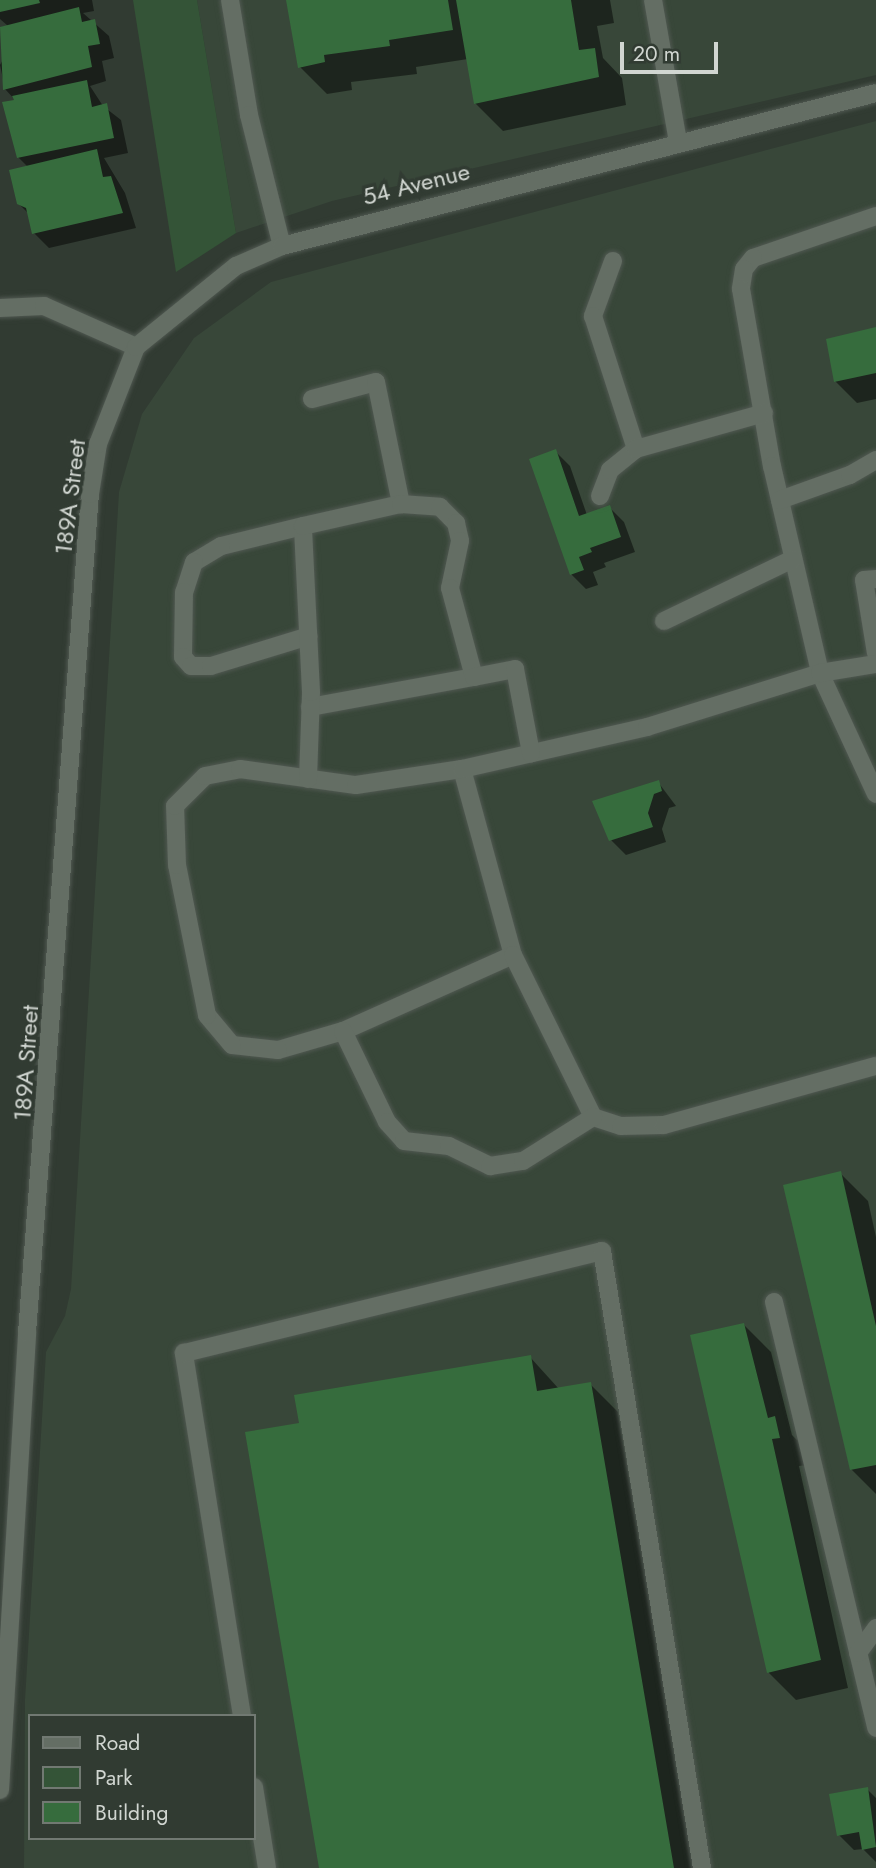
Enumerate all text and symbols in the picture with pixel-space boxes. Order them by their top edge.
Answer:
scale bar [624,28,722,72]
text: 20 m [633,39,680,69]
street label: 54 Avenue [359,157,473,211]
street label: 189A Street [49,438,91,556]
street label: 189A Street [8,1004,44,1122]
legend [28,1714,256,1840]
text: Road [95,1728,140,1758]
text: Park [95,1763,132,1793]
text: Building [95,1798,168,1828]

